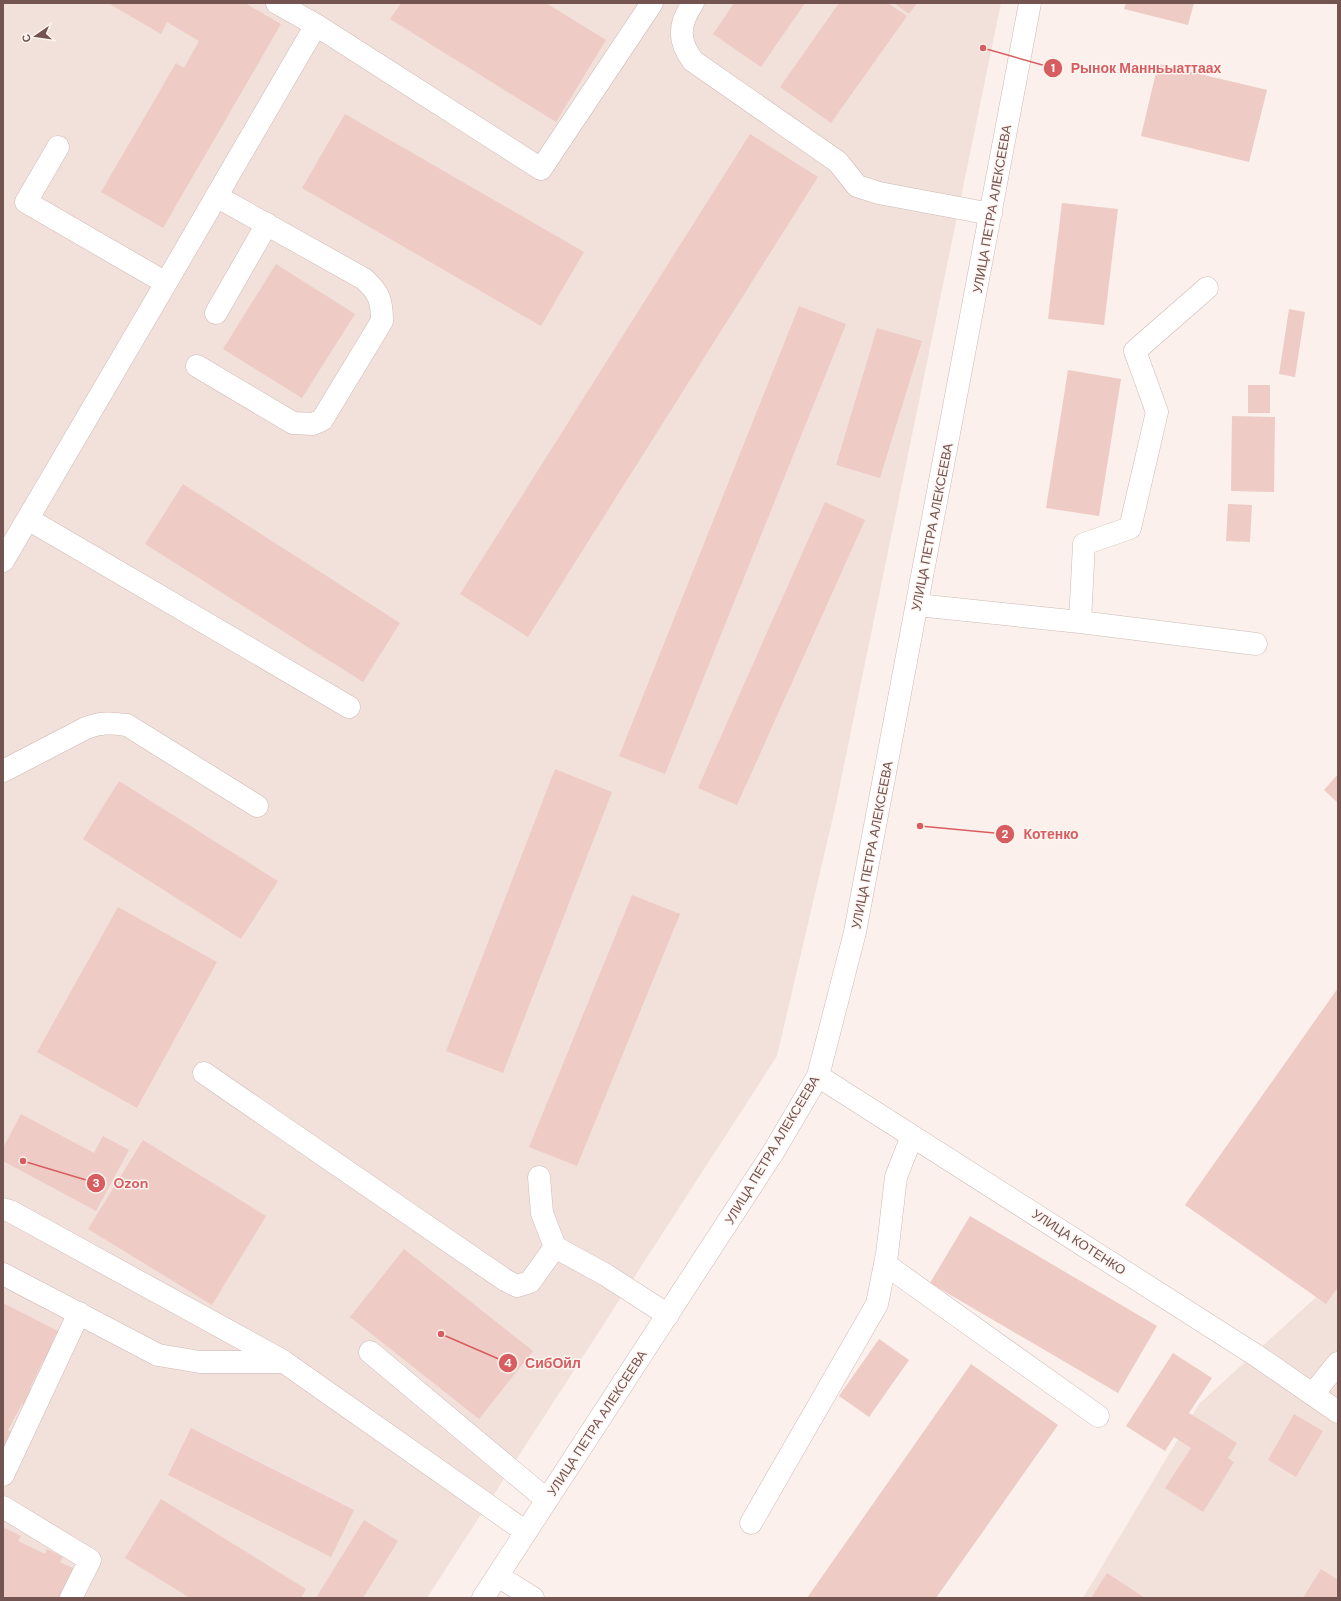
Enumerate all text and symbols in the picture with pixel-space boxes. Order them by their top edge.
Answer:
north arrow [16,16,56,56]
text: С [19,33,34,44]
callout: Рынок Манньыаттаах [1043,55,1229,81]
text: Рынок Манньыаттаах [1071,59,1221,77]
text: 1 [1051,60,1055,76]
street label: УЛИЦА ПЕТРА АЛЕКСЕЕВА [969,123,1015,294]
street label: УЛИЦА ПЕТРА АЛЕКСЕЕВА [907,441,957,612]
street label: УЛИЦА ПЕТРА АЛЕКСЕЕВА [847,759,897,930]
callout: Котенко [995,821,1087,847]
text: Котенко [1023,825,1079,843]
text: 2 [1002,826,1009,842]
street label: УЛИЦА ПЕТРА АЛЕКСЕЕВА [721,1072,823,1227]
callout: Ozon [86,1170,157,1196]
text: Ozon [113,1174,149,1192]
text: 3 [92,1175,100,1191]
street label: УЛИЦА КОТЕНКО [1029,1205,1129,1279]
street label: УЛИЦА ПЕТРА АЛЕКСЕЕВА [543,1347,651,1499]
callout: СибОйл [498,1350,589,1376]
text: СибОйл [525,1354,581,1372]
text: 4 [504,1355,512,1371]

